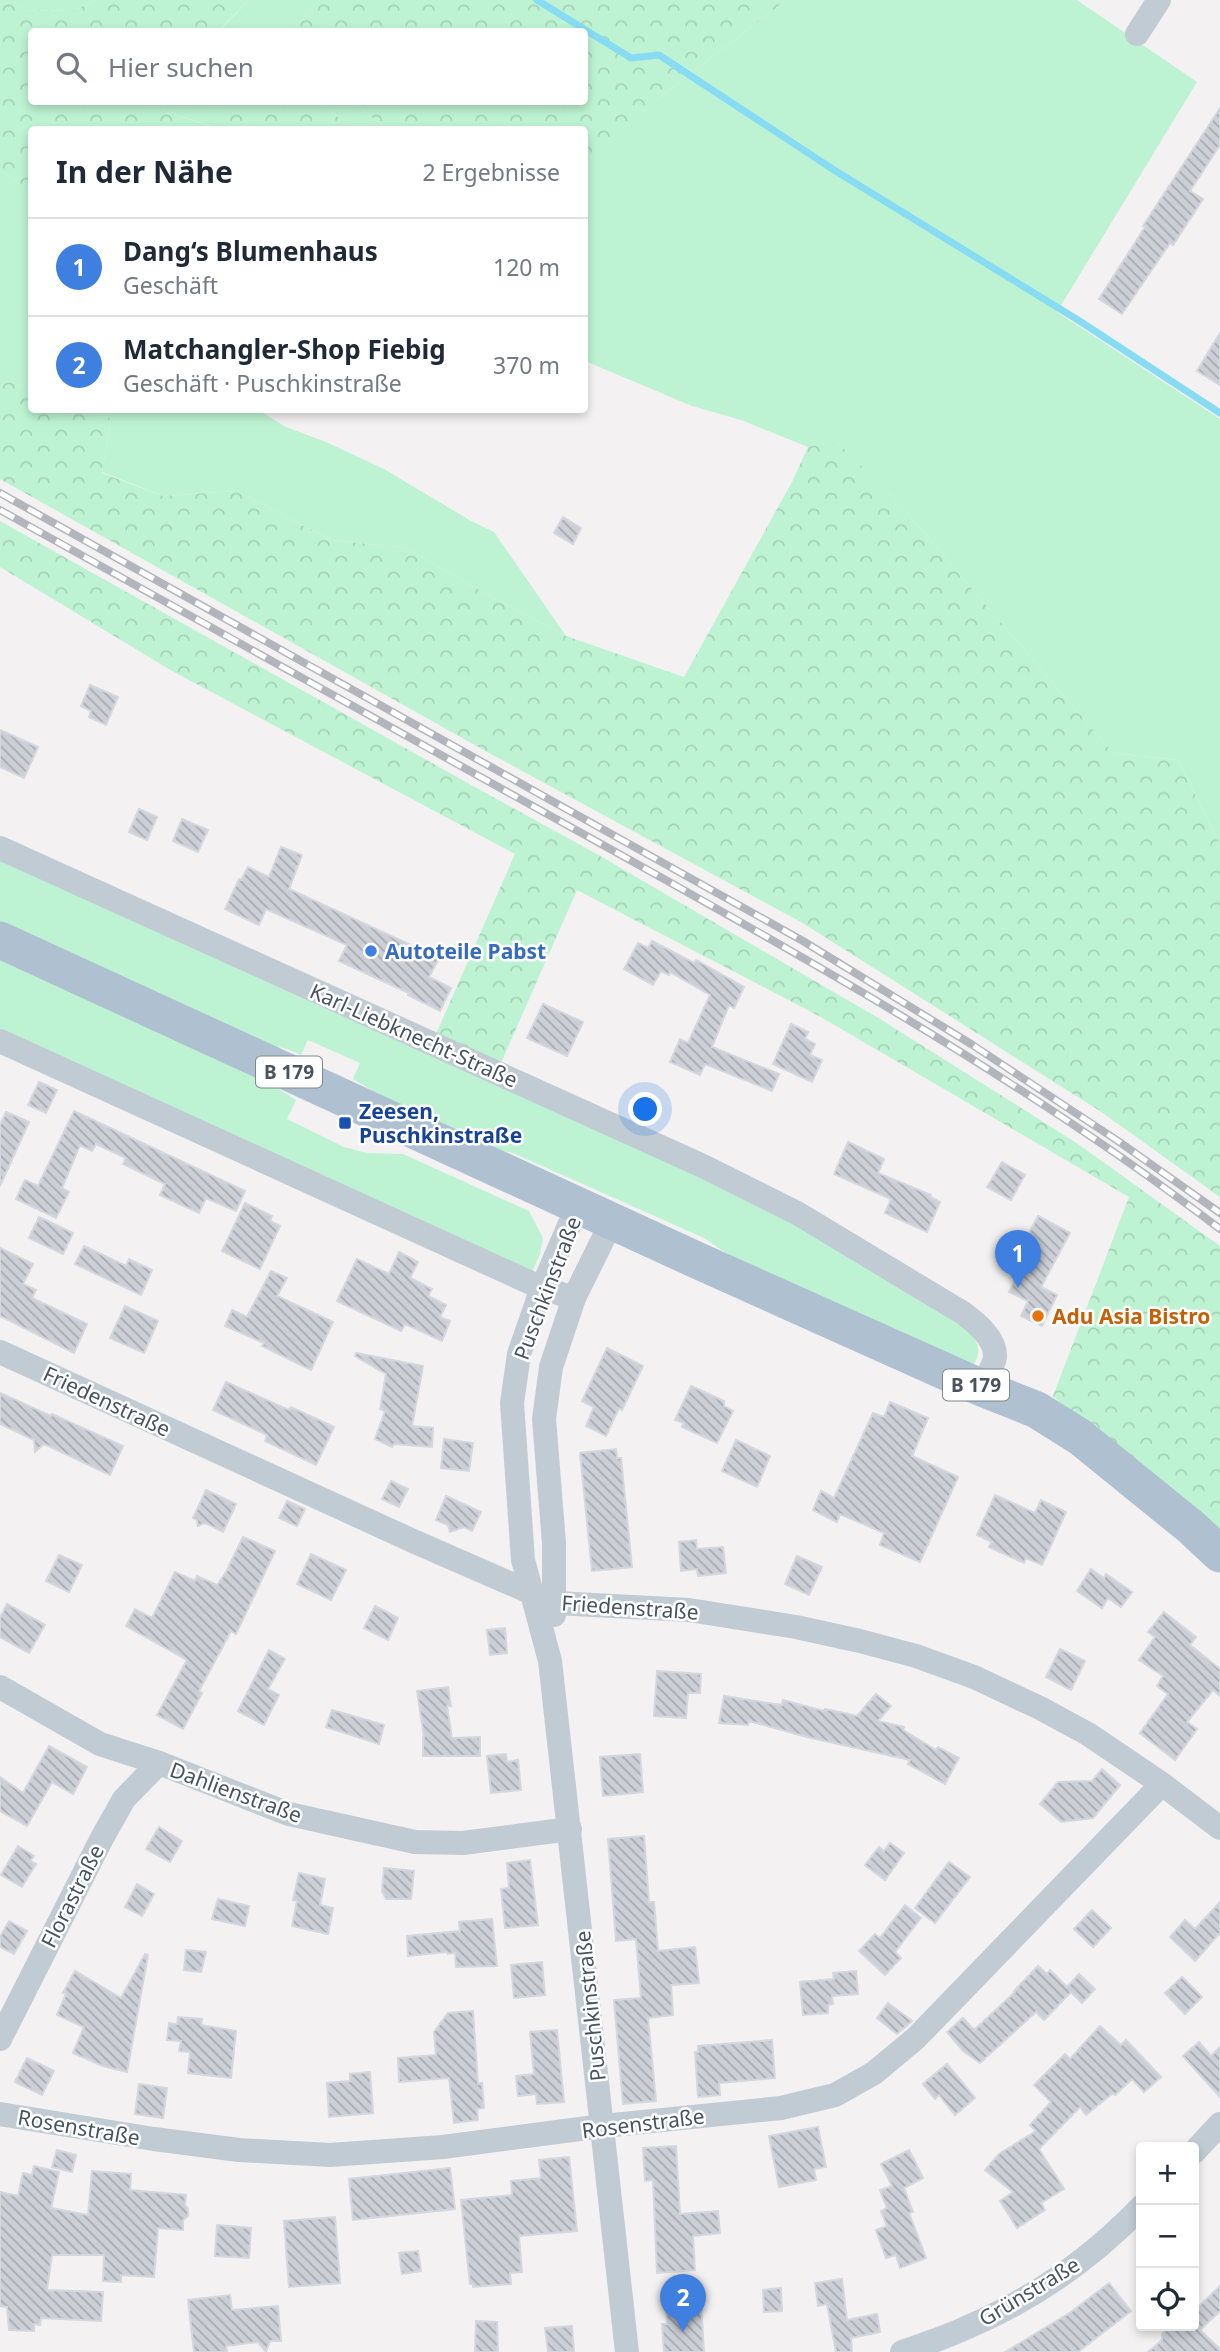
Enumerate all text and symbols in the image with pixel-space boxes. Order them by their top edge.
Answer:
search box [28,28,588,105]
icon: search [52,48,90,86]
text: Hier suchen [108,49,254,85]
text: In der Nähe [56,151,233,192]
text: 2 Ergebnisse [422,156,560,188]
text: Dang‘s Blumenhaus [123,233,378,269]
text: 1 [72,251,86,283]
text: 120 m [493,251,560,283]
text: Geschäft [123,269,218,301]
text: Matchangler-Shop Fiebig [123,331,446,367]
text: 2 [72,349,86,381]
text: 370 m [493,349,560,381]
text: Geschäft · Puschkinstraße [123,367,402,399]
place label: Autoteile Pabst [385,937,546,965]
marker: Autoteile Pabst [363,943,379,959]
street label: Karl-Liebknecht-Straße [306,977,522,1093]
road number: B 179 [256,1056,322,1088]
your location [628,1092,662,1126]
place label: Zeesen, Puschkinstraße [359,1097,522,1149]
marker: Zeesen, Puschkinstraße [337,1115,353,1131]
street label: Puschkinstraße [507,1212,587,1364]
pin: 1 [995,1230,1041,1288]
place label: Adu Asia Bistro [1052,1302,1210,1330]
marker: Adu Asia Bistro [1030,1308,1046,1324]
street label: Friedenstraße [39,1359,175,1443]
road number: B 179 [943,1370,1009,1400]
street label: Friedenstraße [561,1588,699,1626]
street label: Dahlienstraße [166,1755,306,1829]
street label: Florastraße [34,1840,110,1952]
street label: Puschkinstraße [568,1929,612,2083]
street label: Rosenstraße [16,2102,142,2152]
street label: Rosenstraße [580,2102,706,2144]
map controls [1136,2142,1199,2331]
button: + [1136,2142,1199,2205]
button: − [1136,2205,1199,2268]
street label: Grünstraße [973,2250,1085,2332]
button: locate [1136,2268,1199,2331]
pin: 2 [660,2274,706,2332]

